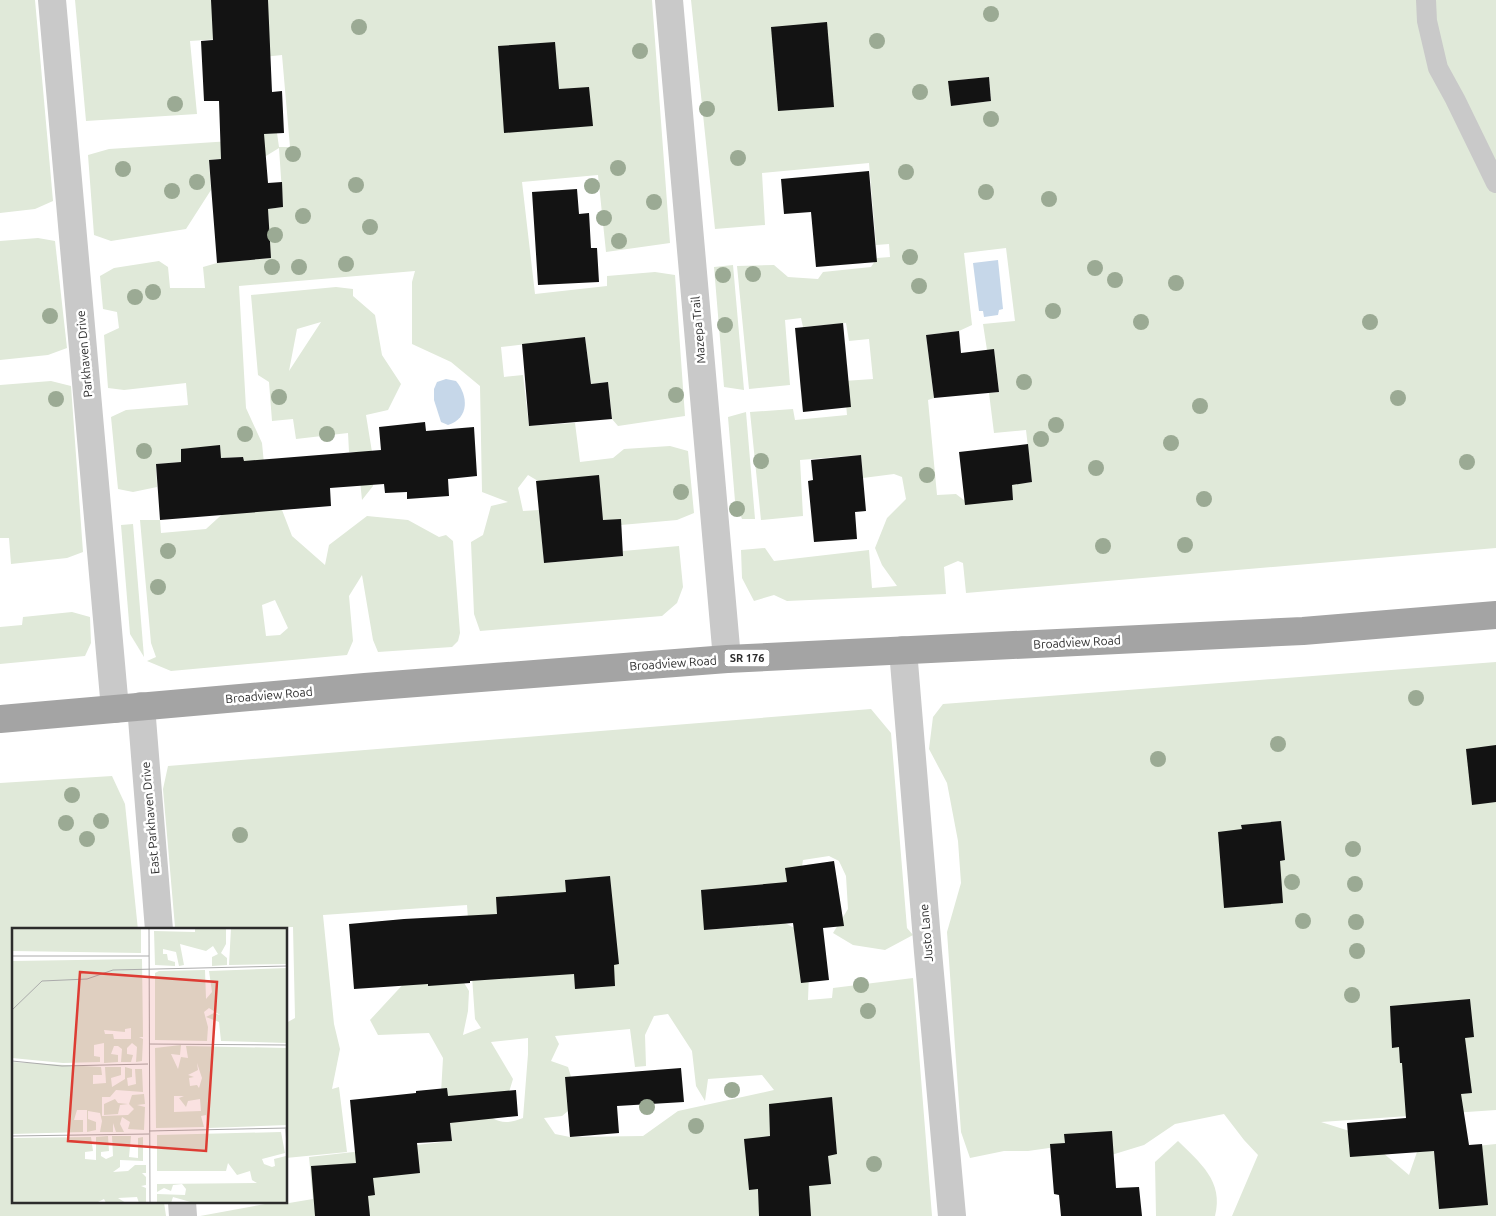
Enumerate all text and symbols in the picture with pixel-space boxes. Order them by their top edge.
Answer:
street label: Mazepa Trail [689,296,707,364]
street label: Parkhaven Drive [74,310,94,398]
street label: Broadview Road [1033,633,1121,651]
road number: SR 176 [724,650,770,666]
street label: Broadview Road [629,653,717,673]
street label: Broadview Road [225,685,313,705]
street label: East Parkhaven Drive [139,761,161,875]
street label: Justo Lane [917,903,935,963]
inset map [12,928,288,1204]

